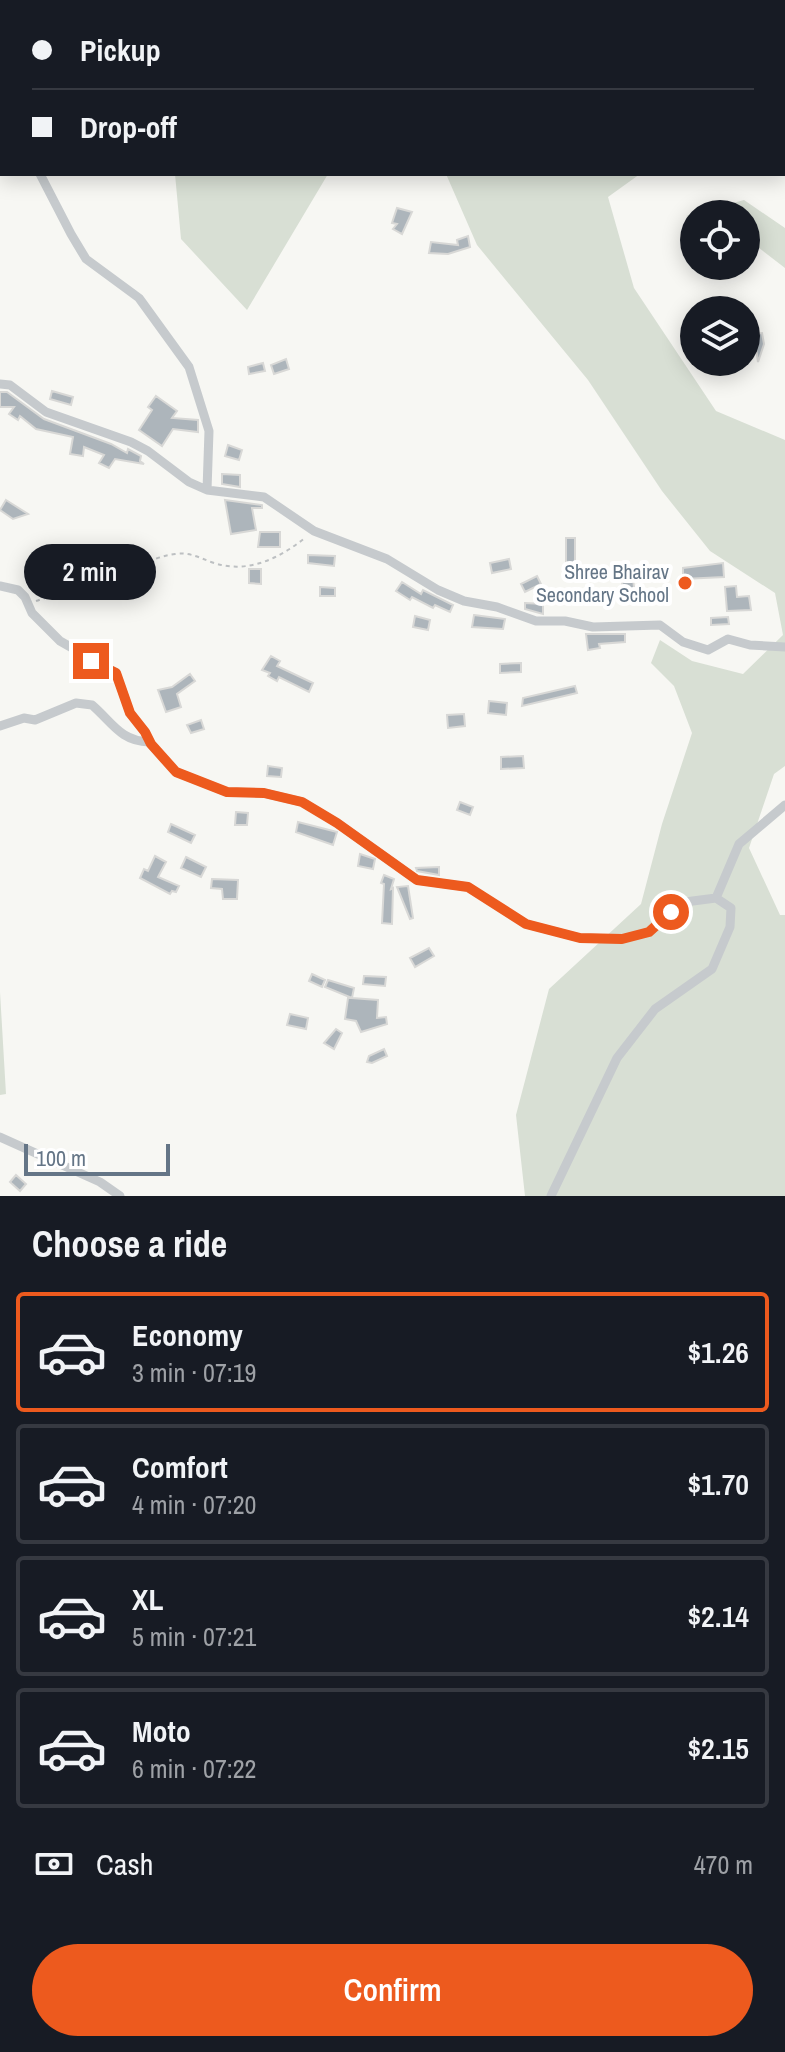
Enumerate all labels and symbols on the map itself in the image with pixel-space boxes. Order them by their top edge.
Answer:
callout: 2 min [25,545,157,601]
place label: Shree Bhairav Secondary School [536,558,670,608]
marker: Shree Bhairav Secondary School [676,574,694,592]
route end [73,643,109,679]
route start [653,894,689,930]
scale bar [24,1140,170,1176]

